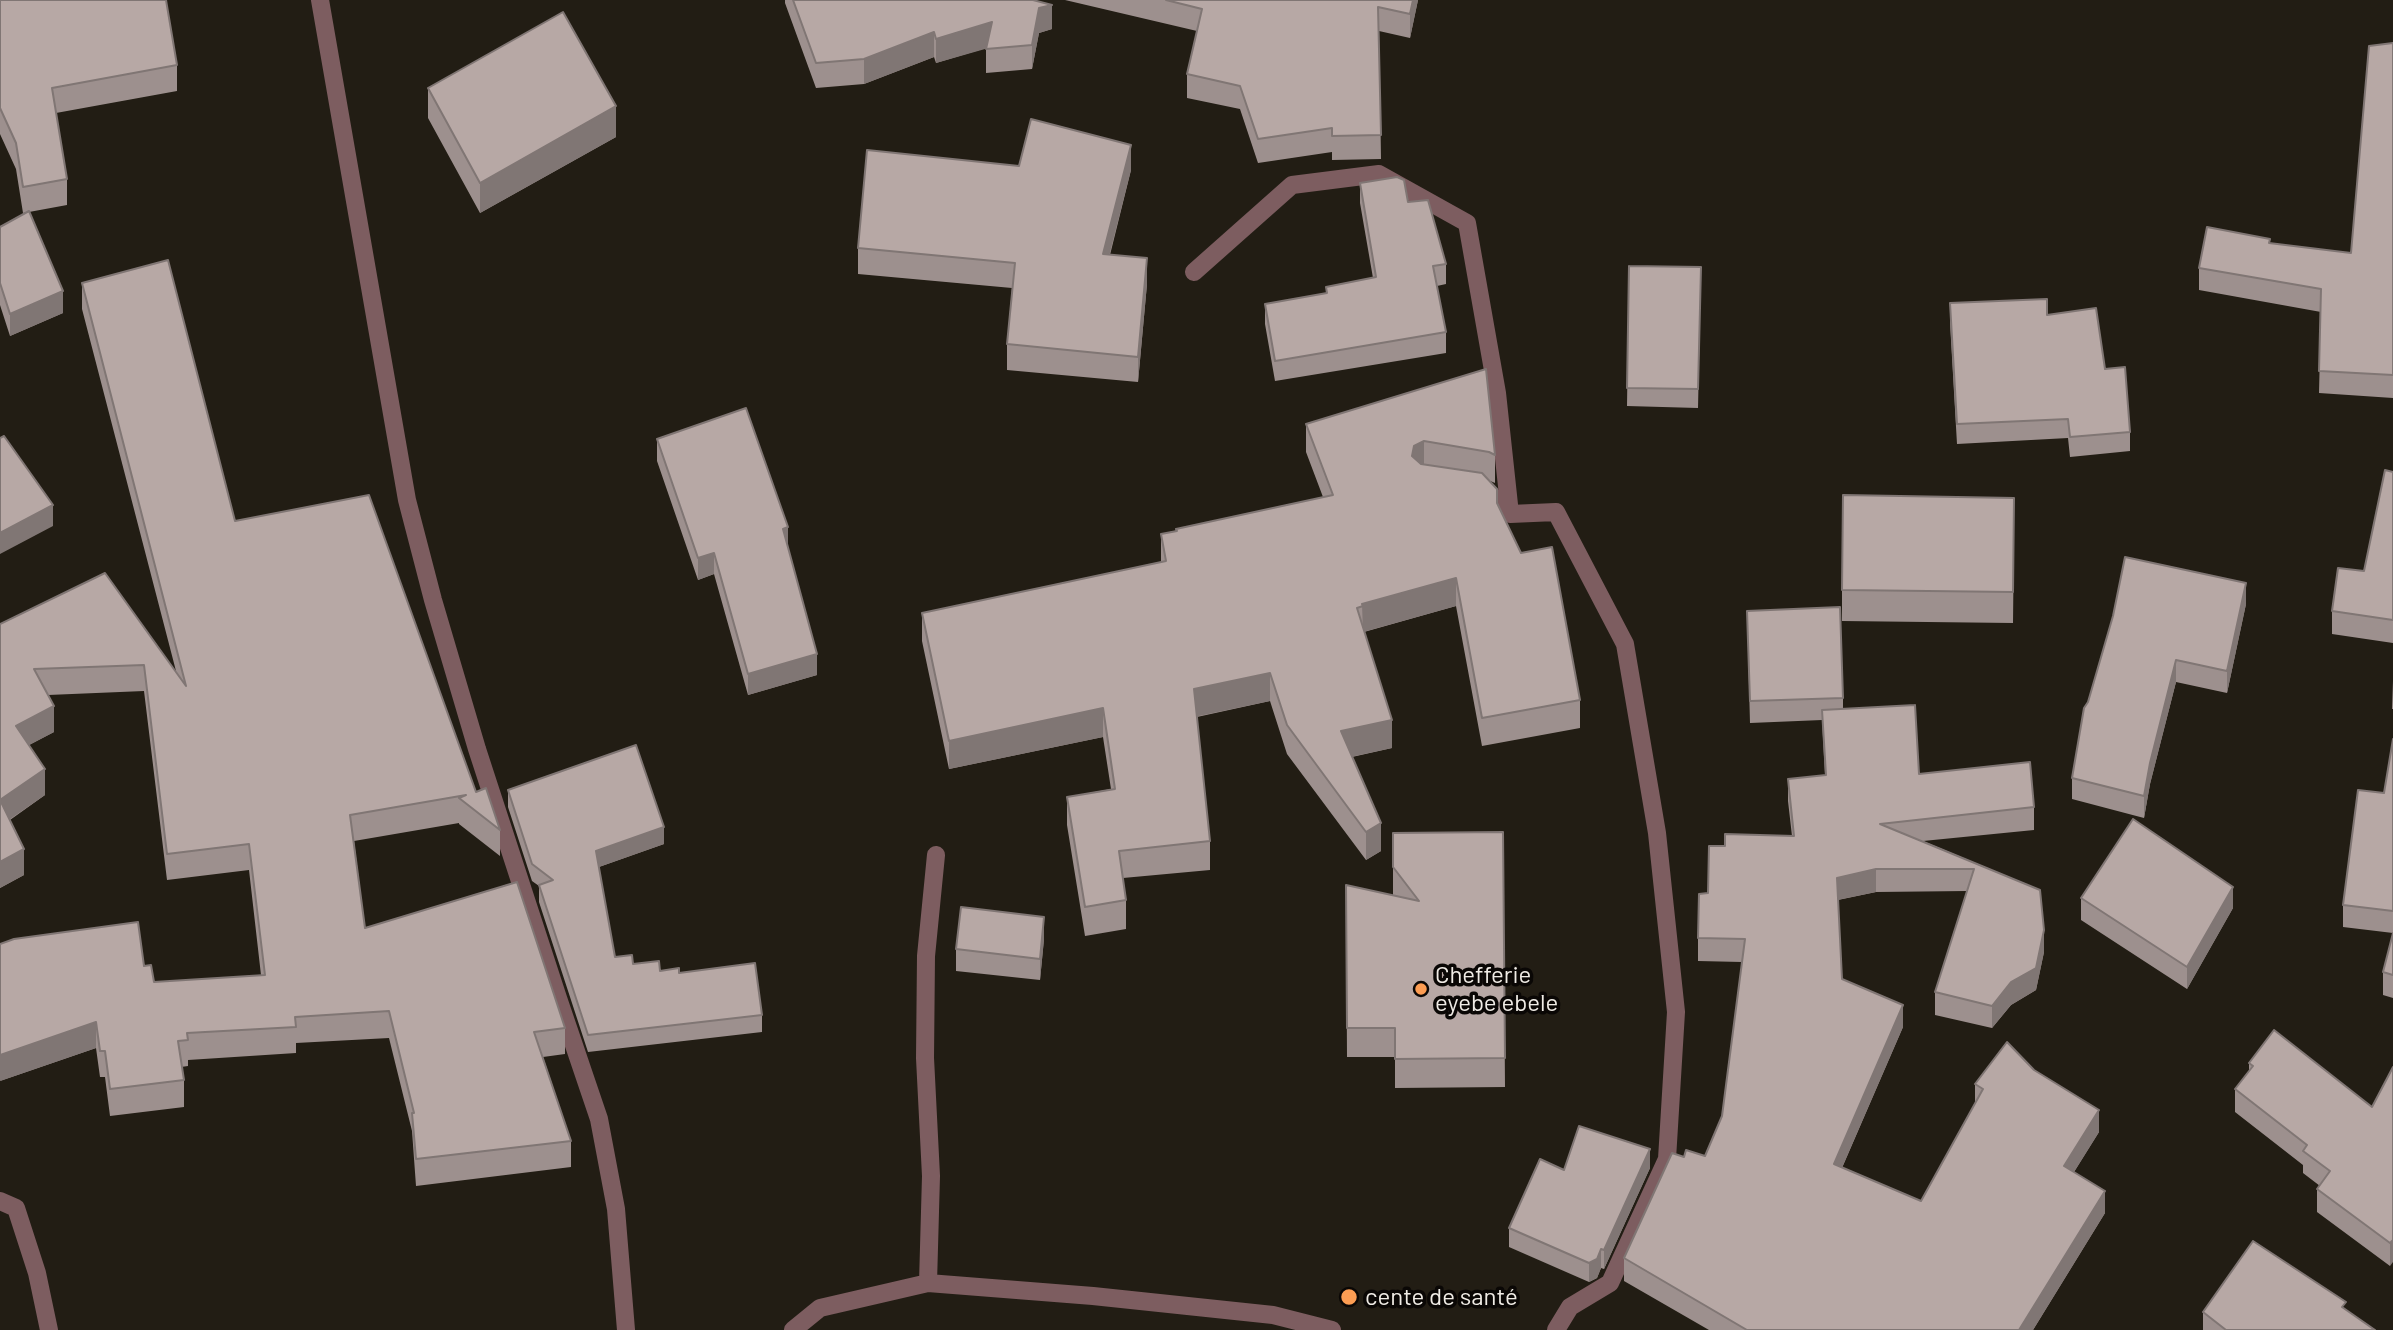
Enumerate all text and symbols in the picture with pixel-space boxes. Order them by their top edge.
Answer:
place label: Chefferie eyebe ebele [1435,961,1558,1017]
marker: Chefferie eyebe ebele [1413,981,1429,997]
place label: cente de santé [1365,1283,1518,1311]
marker: cente de santé [1339,1287,1359,1307]

